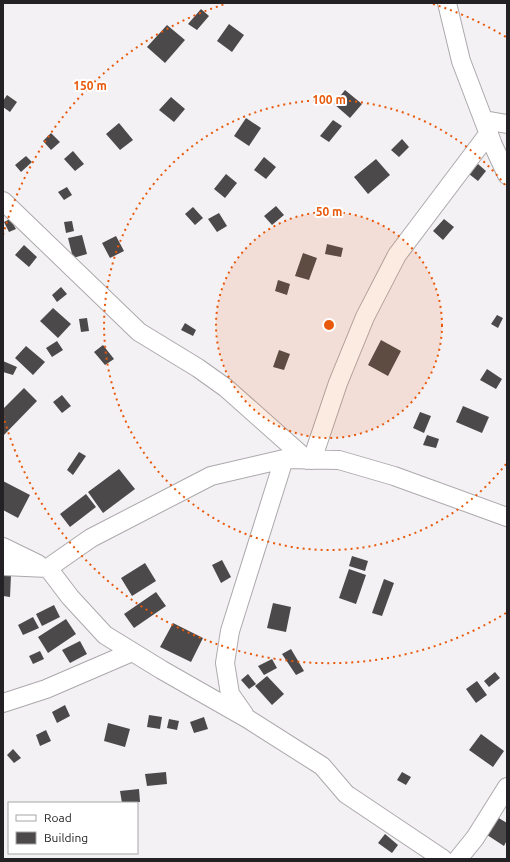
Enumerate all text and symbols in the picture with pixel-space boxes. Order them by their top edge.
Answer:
text: 150 m [73,79,107,92]
text: 100 m [312,93,346,106]
text: 50 m [316,205,342,218]
centre of rings [322,318,336,332]
legend [8,802,138,854]
text: Road [44,811,72,824]
text: Building [44,831,88,844]

